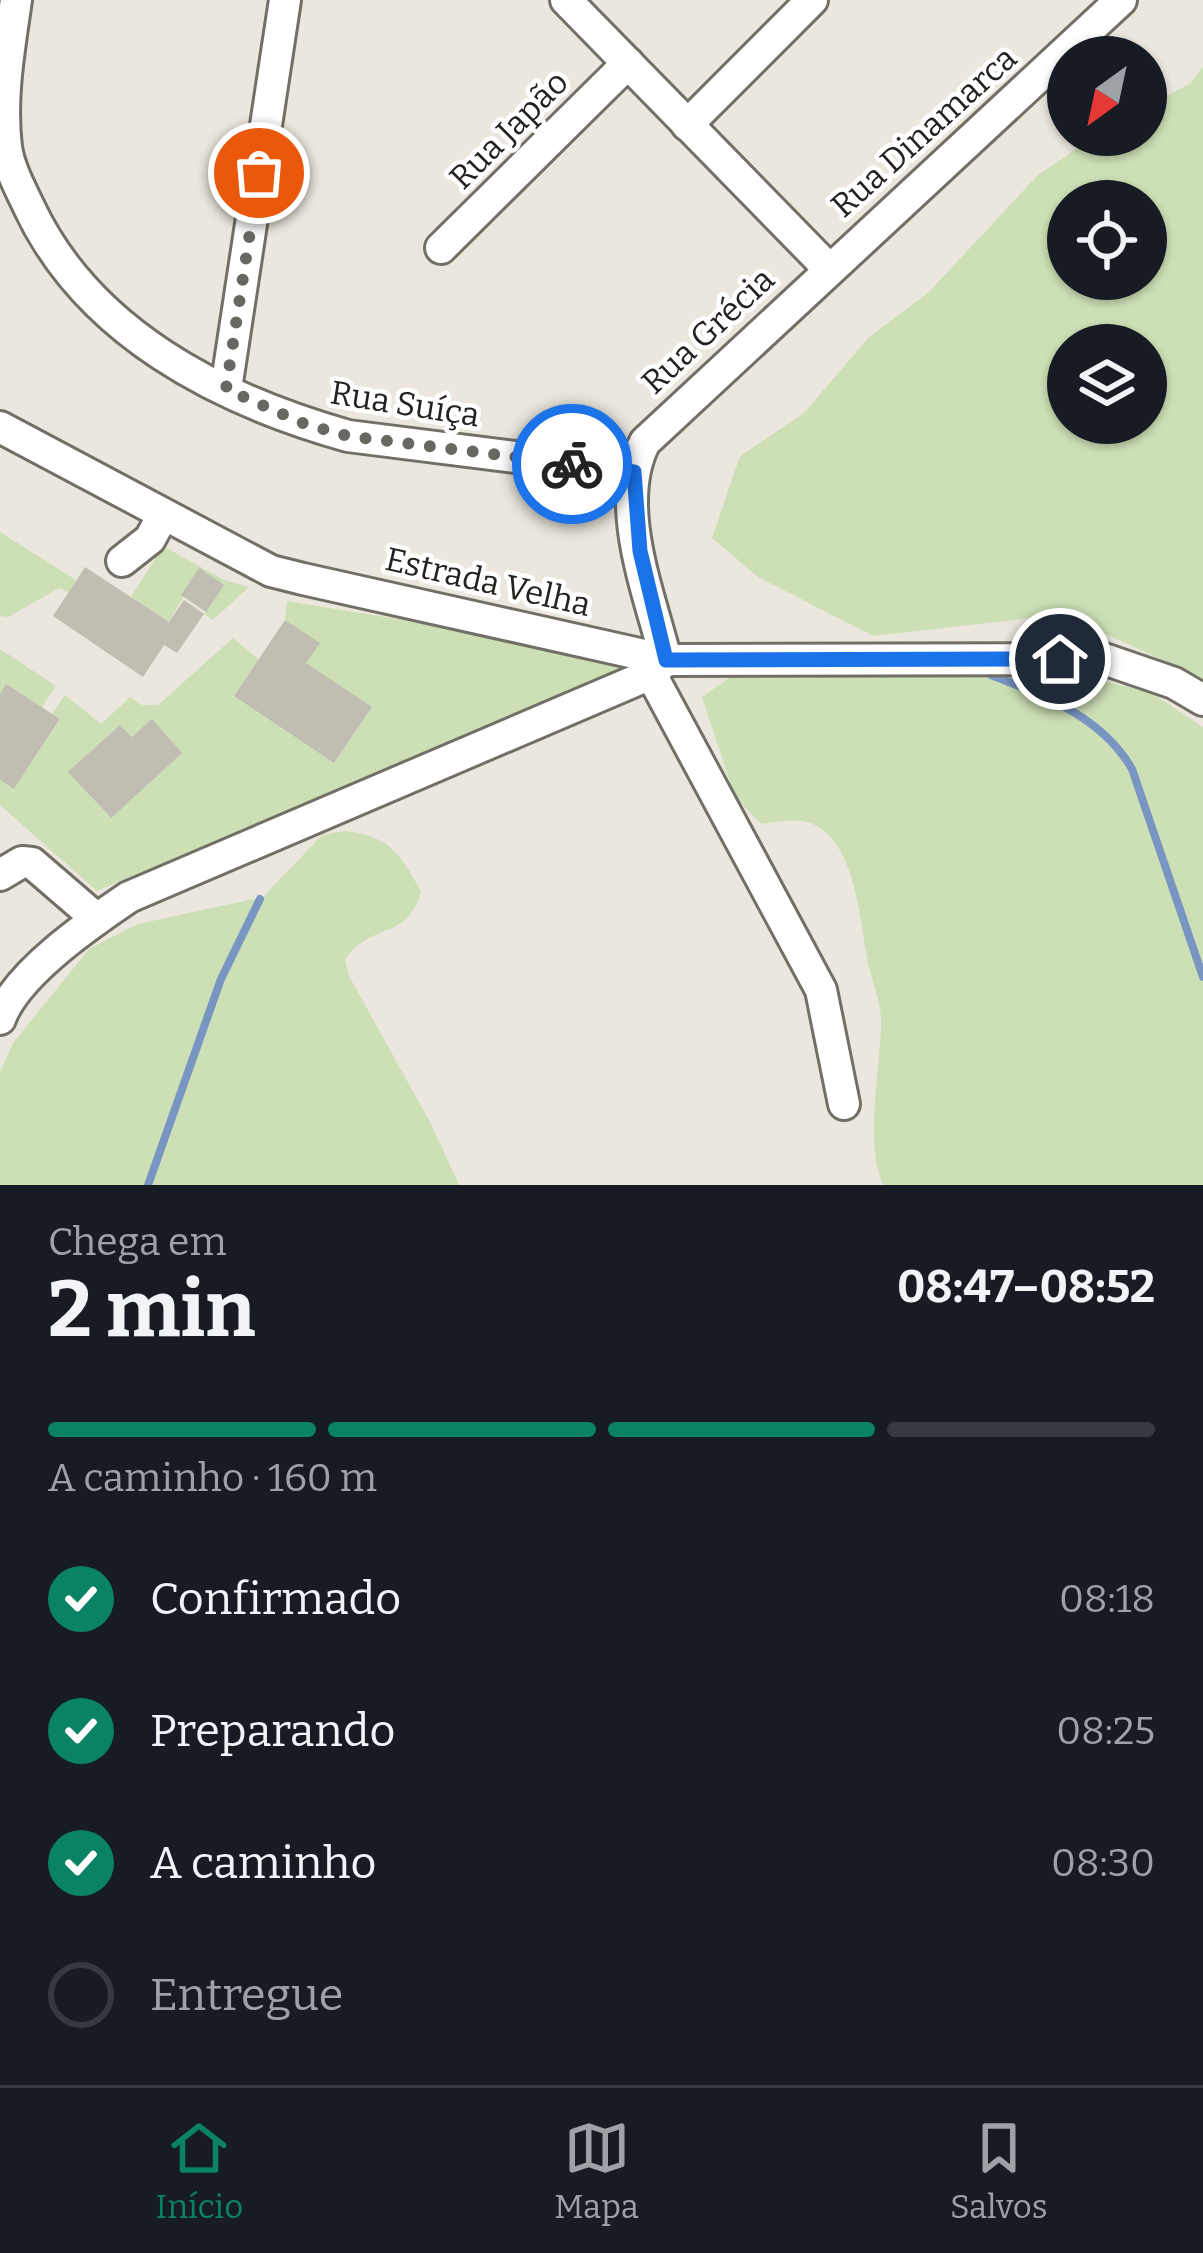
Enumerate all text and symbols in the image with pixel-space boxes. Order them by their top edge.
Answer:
north arrow [1047,36,1167,156]
map controls [1047,36,1167,444]
street label: Rua Dinamarca [823,38,1025,226]
street label: Rua Japão [441,62,577,198]
pin [208,122,310,224]
icon: bag [226,140,292,206]
button: locate [1047,180,1167,300]
street label: Rua Grécia [633,260,783,402]
button: layers [1047,324,1167,444]
street label: Rua Suíça [328,372,482,436]
courier [512,404,632,524]
icon: bike [539,431,605,497]
street label: Estrada Velha [381,539,595,625]
pin [1009,608,1111,710]
icon: home [1027,626,1093,692]
text: Chega em [48,1219,227,1265]
text: 08:47–08:52 [897,1260,1155,1314]
text: 2 min [48,1263,255,1357]
text: A caminho · 160 m [48,1455,377,1501]
icon: check [48,1566,114,1632]
text: Confirmado [150,1572,401,1626]
text: 08:18 [1059,1576,1155,1622]
icon: check [48,1698,114,1764]
text: Preparando [150,1704,395,1758]
text: 08:25 [1056,1708,1155,1754]
icon: check [48,1830,114,1896]
text: A caminho [150,1836,376,1890]
text: 08:30 [1051,1840,1155,1886]
text: Entregue [150,1968,343,2022]
tab: Início [156,2115,243,2227]
tab: Mapa [554,2115,639,2227]
tab: Salvos [950,2115,1047,2227]

